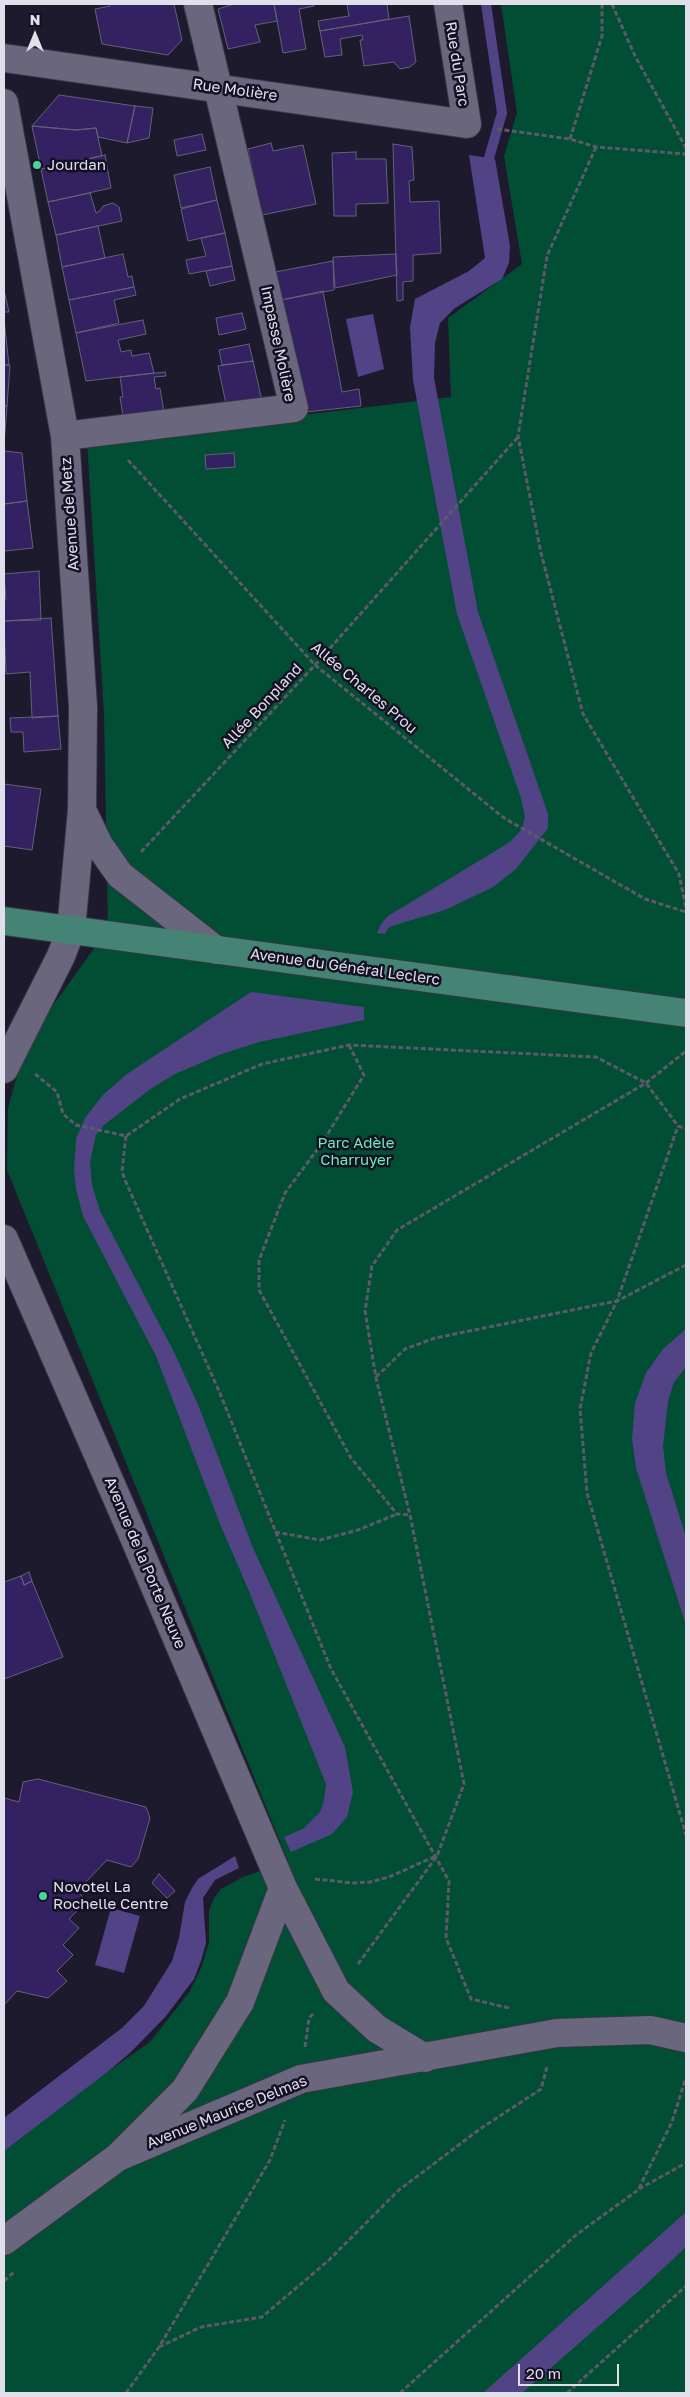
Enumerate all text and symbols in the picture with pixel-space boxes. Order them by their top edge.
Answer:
north arrow [10,10,60,60]
text: N [30,11,40,28]
street label: Rue du Parc [441,20,473,108]
street label: Rue Molière [192,75,278,105]
place label: Jourdan [47,156,106,174]
marker: Jourdan [31,159,43,171]
street label: Impasse Molière [257,284,299,404]
street label: Avenue de Metz [57,457,83,571]
street label: Allée Charles Prou [307,638,421,738]
street label: Allée Bonpland [218,660,306,752]
street label: Avenue du Général Leclerc [249,945,441,989]
park label: Parc Adèle Charruyer [318,1134,394,1169]
street label: Avenue de la Porte Neuve [101,1474,189,1652]
place label: Novotel La Rochelle Centre [53,1878,168,1913]
marker: Novotel La Rochelle Centre [37,1890,49,1902]
street label: Avenue Maurice Delmas [144,2072,310,2152]
scale bar [520,2354,621,2386]
text: 20 m [526,2364,561,2382]

